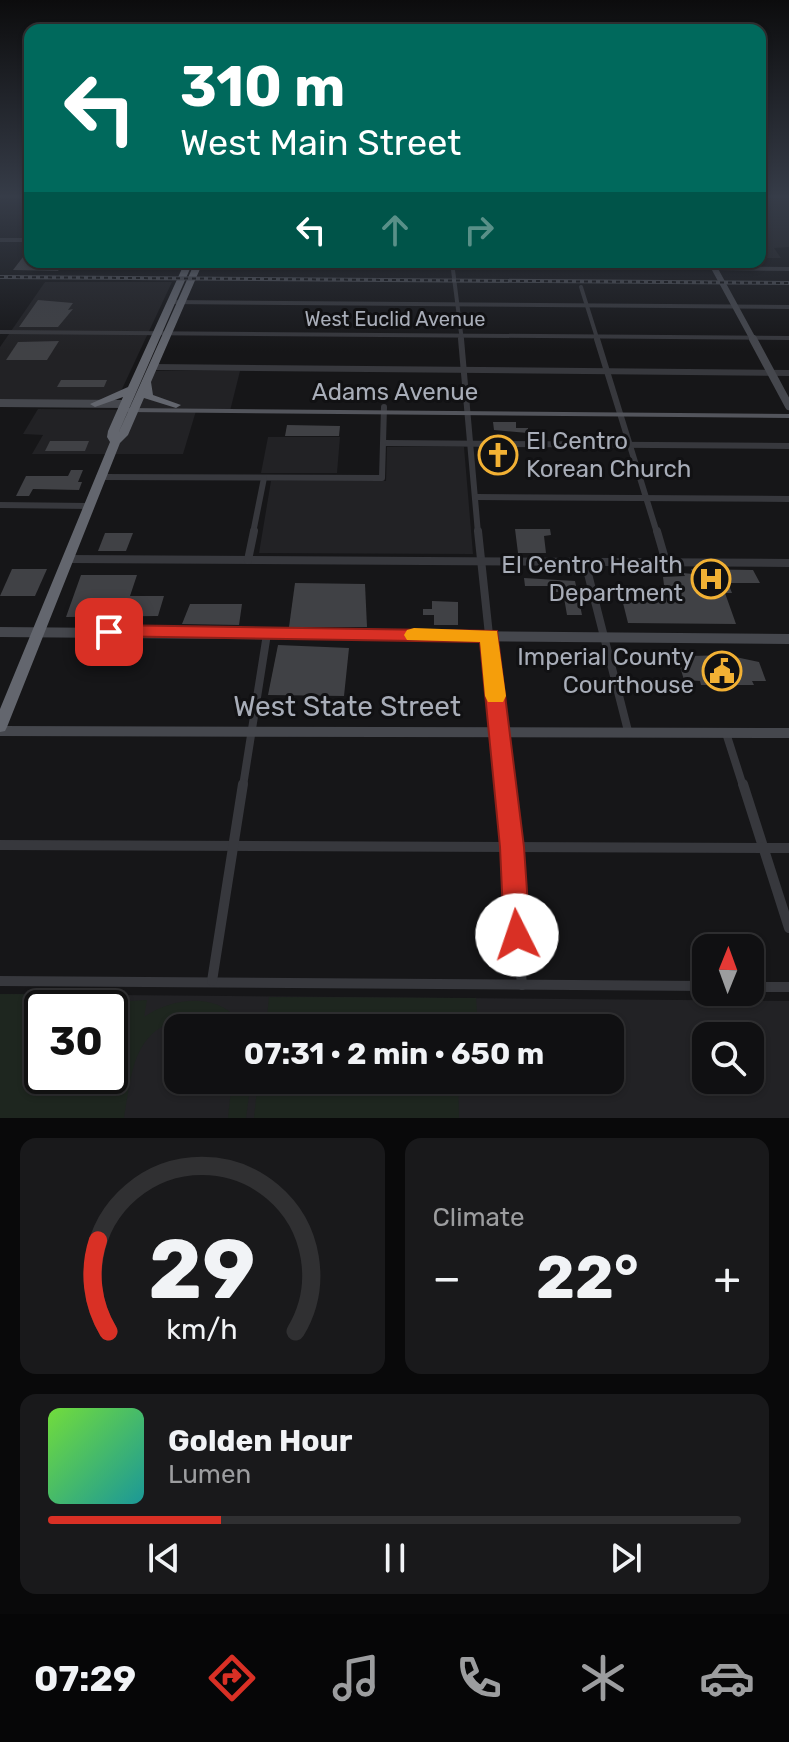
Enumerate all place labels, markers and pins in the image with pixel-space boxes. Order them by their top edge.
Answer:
place label: El Centro Korean Church [526,427,691,483]
church icon: El Centro Korean Church [477,434,519,476]
place label: El Centro Health Department [501,551,683,607]
hospital icon: El Centro Health Department [690,558,732,600]
pin [75,598,143,666]
place label: Imperial County Courthouse [517,643,694,699]
public building icon: Imperial County Courthouse [701,650,743,692]

